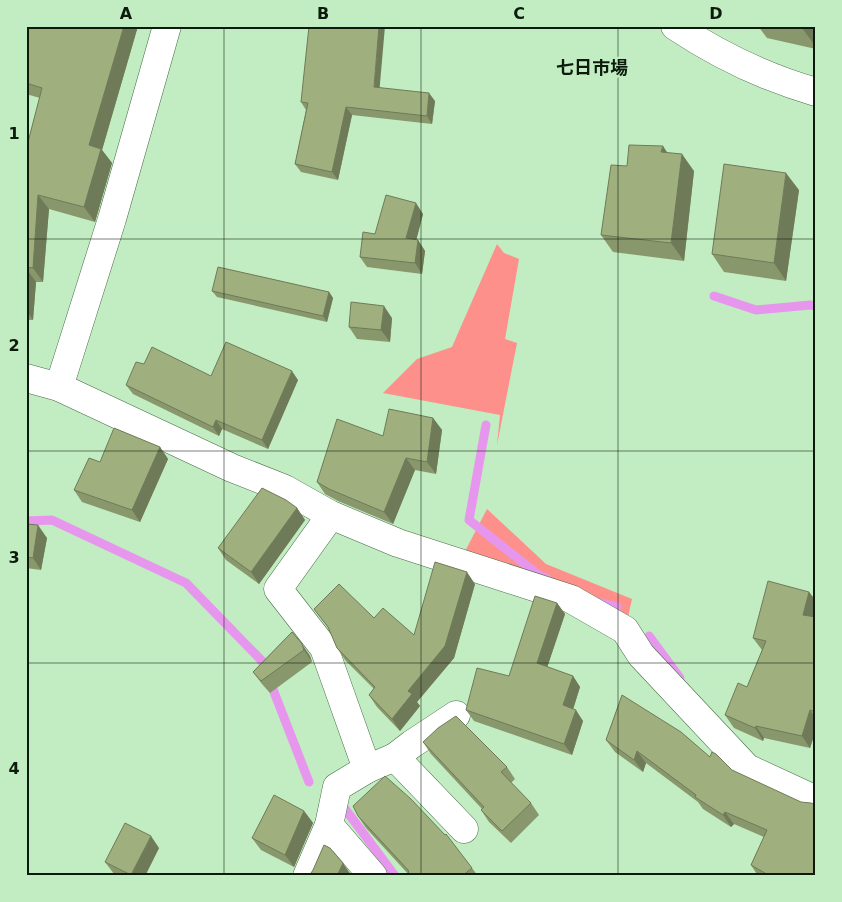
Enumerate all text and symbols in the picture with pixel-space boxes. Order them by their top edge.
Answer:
text: A [120,4,133,23]
text: B [317,4,329,23]
text: C [513,4,525,23]
text: D [709,4,723,23]
district label: 七日市場 [556,57,628,78]
text: 1 [8,124,20,143]
text: 2 [8,336,20,355]
text: 3 [8,548,20,567]
text: 4 [8,759,20,778]

